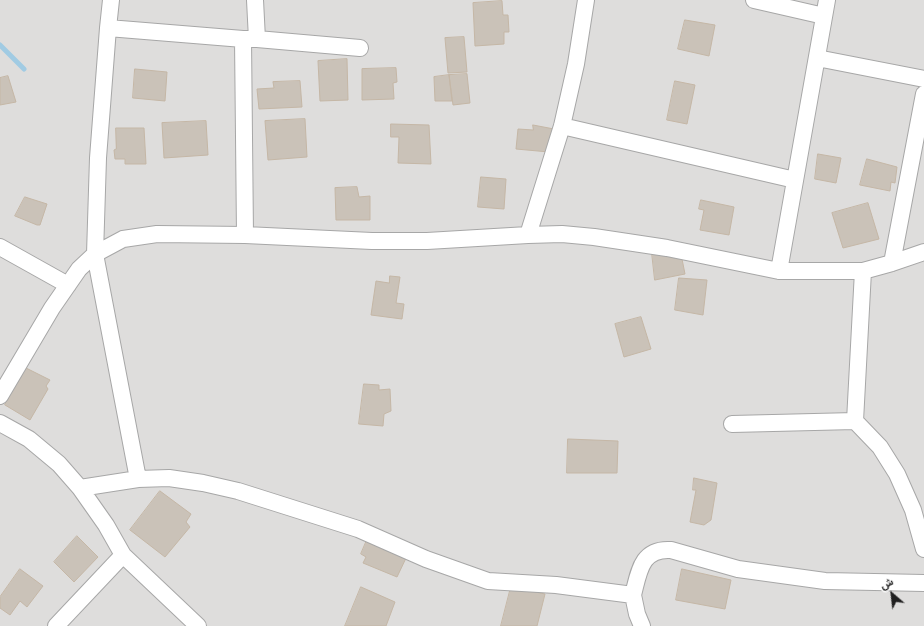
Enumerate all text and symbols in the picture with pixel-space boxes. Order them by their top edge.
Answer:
north arrow [872,574,912,614]
text: ش [877,574,895,593]

